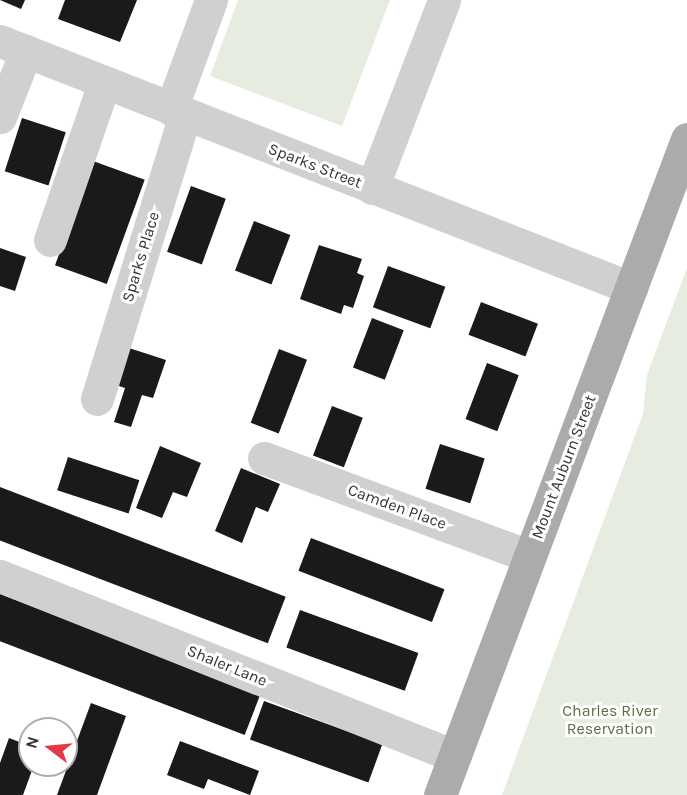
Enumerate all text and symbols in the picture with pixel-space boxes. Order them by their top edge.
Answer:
street label: Sparks Street [265,139,365,193]
street label: Sparks Place [118,210,164,304]
street label: Mount Auburn Street [528,392,600,542]
street label: Camden Place [345,480,449,534]
street label: Shaler Lane [184,641,270,691]
park label: Charles River Reservation [562,701,658,739]
north arrow [18,717,78,777]
text: N [21,734,43,751]

